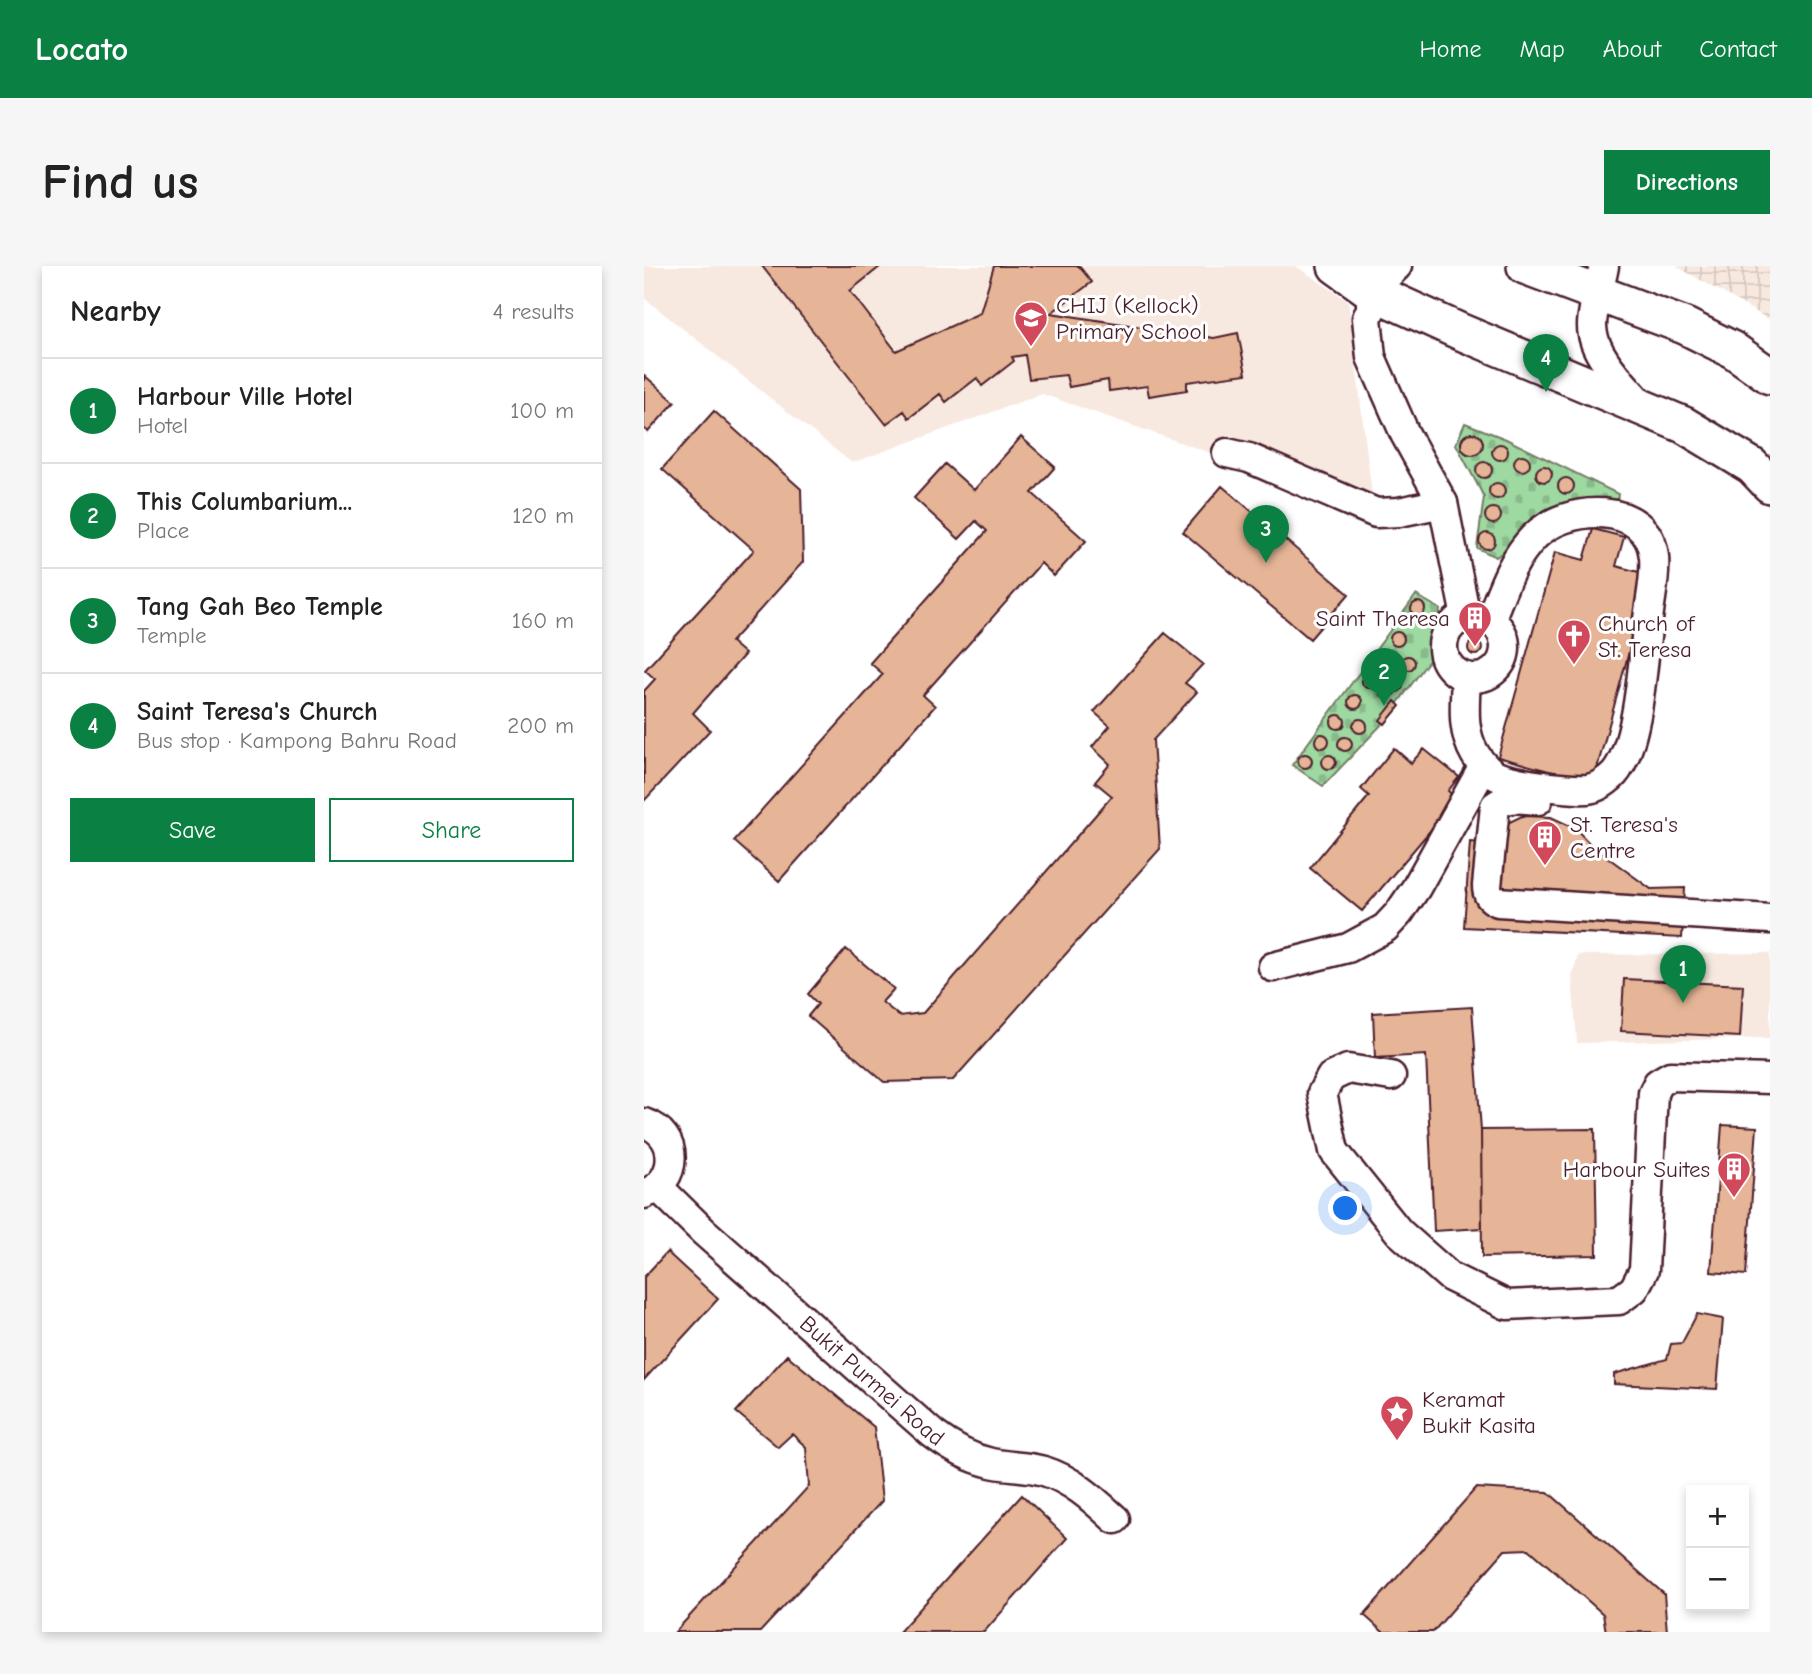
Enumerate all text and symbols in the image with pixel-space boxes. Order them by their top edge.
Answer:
text: Locato [35,30,128,68]
text: Home [1420,35,1481,63]
text: Map [1519,35,1565,63]
text: About [1603,35,1661,63]
text: Contact [1699,35,1777,63]
button: Directions [1604,150,1770,214]
text: Find us [42,154,198,210]
place label: CHIJ (Kellock) Primary School [1056,292,1207,345]
text: Nearby [70,294,161,329]
text: 4 results [492,298,574,325]
school or university icon: CHIJ (Kellock) Primary School [1012,299,1050,348]
pin: 4 [1523,334,1569,392]
text: Harbour Ville Hotel [137,382,353,412]
text: 1 [88,397,98,424]
text: 100 m [510,397,574,424]
text: Hotel [137,412,188,439]
text: This Columbarium... [137,487,352,517]
text: 2 [87,502,99,529]
text: 120 m [512,502,574,529]
pin: 3 [1243,505,1289,563]
text: Place [137,517,189,544]
text: Tang Gah Beo Temple [137,592,383,622]
building icon: Saint Theresa [1456,599,1494,648]
place label: Saint Theresa [1316,605,1450,632]
text: 3 [87,607,99,634]
text: 160 m [512,607,574,634]
place label: Church of St. Teresa [1598,610,1696,663]
church icon: Church of St. Teresa [1555,617,1593,666]
text: Temple [137,622,206,649]
pin: 2 [1361,648,1407,706]
text: Saint Teresa's Church [137,697,378,727]
text: 4 [88,712,98,739]
text: 200 m [507,712,574,739]
text: Bus stop · Kampong Bahru Road [137,727,457,754]
button: Save [70,798,315,862]
button: Share [329,798,574,862]
place label: St. Teresa's Centre [1570,811,1678,864]
building icon: St. Teresa's Centre [1526,818,1564,867]
pin: 1 [1660,945,1706,1003]
building icon: Harbour Suites [1715,1150,1753,1199]
place label: Harbour Suites [1563,1156,1710,1183]
your location [1328,1191,1362,1225]
street label: Bukit Purmei Road [794,1310,950,1452]
place label: Keramat Bukit Kasita [1422,1386,1536,1439]
place icon: Keramat Bukit Kasita [1378,1393,1416,1442]
map controls [1686,1485,1749,1611]
button: + [1686,1485,1749,1548]
button: − [1686,1548,1749,1611]

